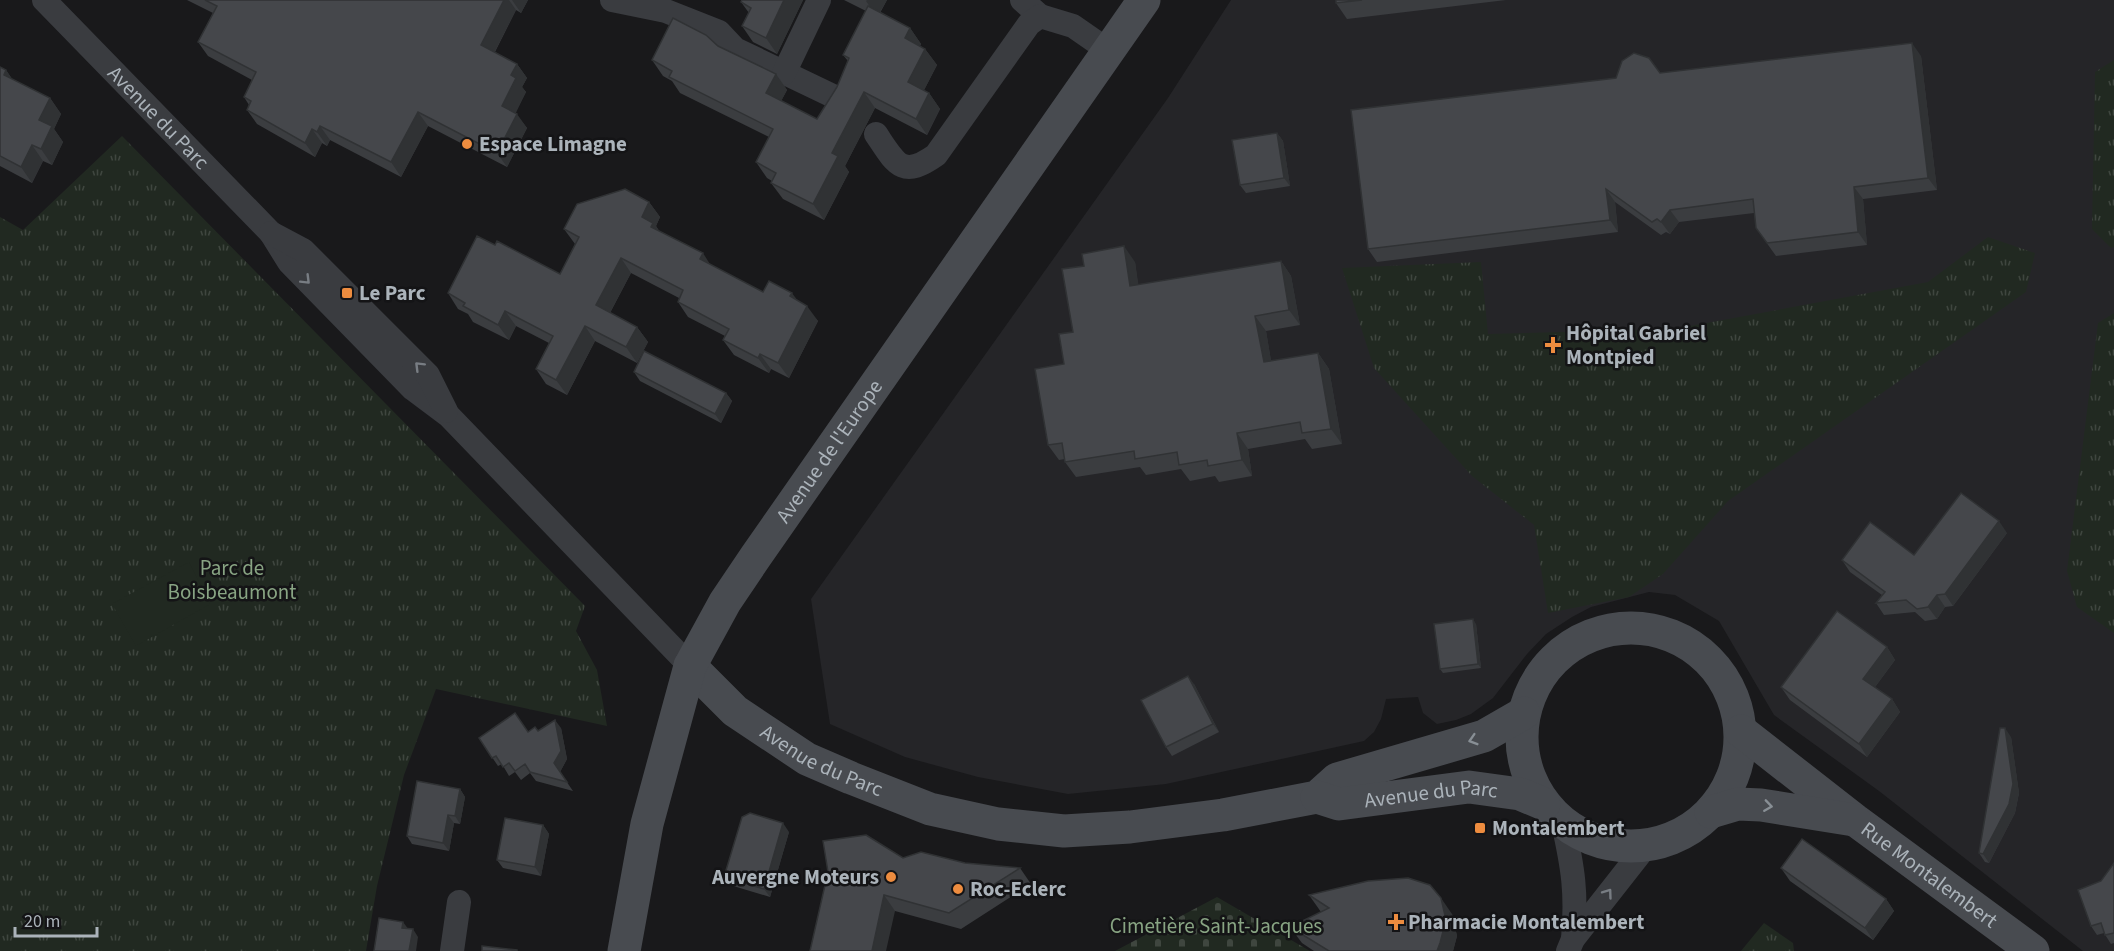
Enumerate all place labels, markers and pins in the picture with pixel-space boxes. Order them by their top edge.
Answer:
place label: Espace Limagne [479,129,627,159]
marker: Espace Limagne [460,137,474,151]
place label: Le Parc [359,278,426,308]
marker: Le Parc [340,286,354,300]
place label: Hôpital Gabriel Montpied [1566,318,1706,372]
marker: Hôpital Gabriel Montpied [1544,336,1562,354]
place label: Montalembert [1492,813,1625,843]
marker: Montalembert [1473,821,1487,835]
place label: Auvergne Moteurs [711,862,879,892]
marker: Auvergne Moteurs [884,870,898,884]
place label: Roc-Eclerc [970,874,1067,904]
marker: Roc-Eclerc [951,882,965,896]
place label: Pharmacie Montalembert [1408,907,1644,937]
marker: Pharmacie Montalembert [1389,915,1403,929]

